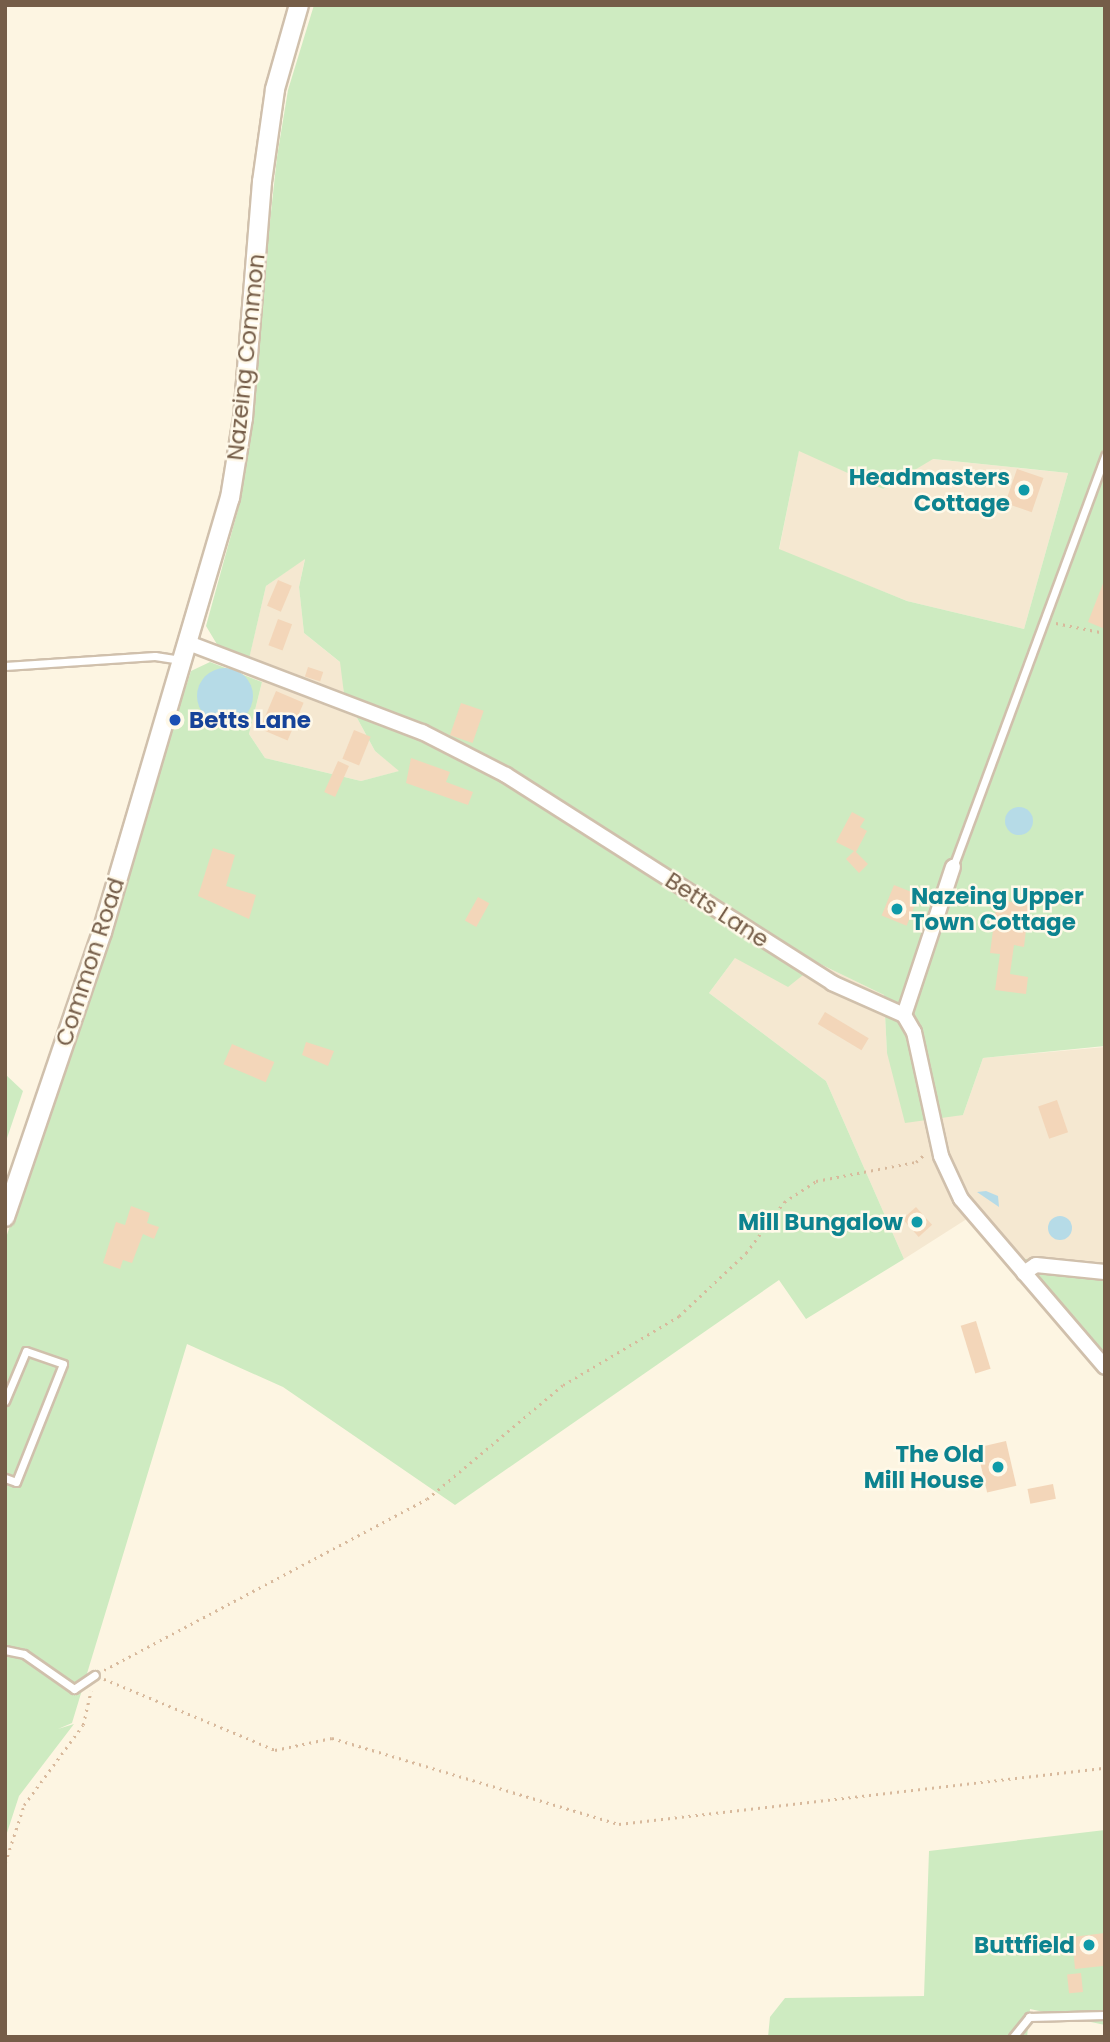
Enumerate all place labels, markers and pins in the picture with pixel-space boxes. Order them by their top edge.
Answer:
place label: Headmasters Cottage [849,463,1010,517]
marker: Headmasters Cottage [1016,482,1032,498]
place label: Betts Lane [189,706,311,734]
marker: Betts Lane [167,712,183,728]
place label: Nazeing Upper Town Cottage [911,882,1084,936]
marker: Nazeing Upper Town Cottage [889,901,905,917]
place label: Mill Bungalow [738,1208,903,1236]
marker: Mill Bungalow [909,1214,925,1230]
place label: The Old Mill House [864,1440,984,1494]
marker: The Old Mill House [990,1459,1006,1475]
place label: Buttfield [974,1931,1075,1959]
marker: Buttfield [1081,1937,1097,1953]

